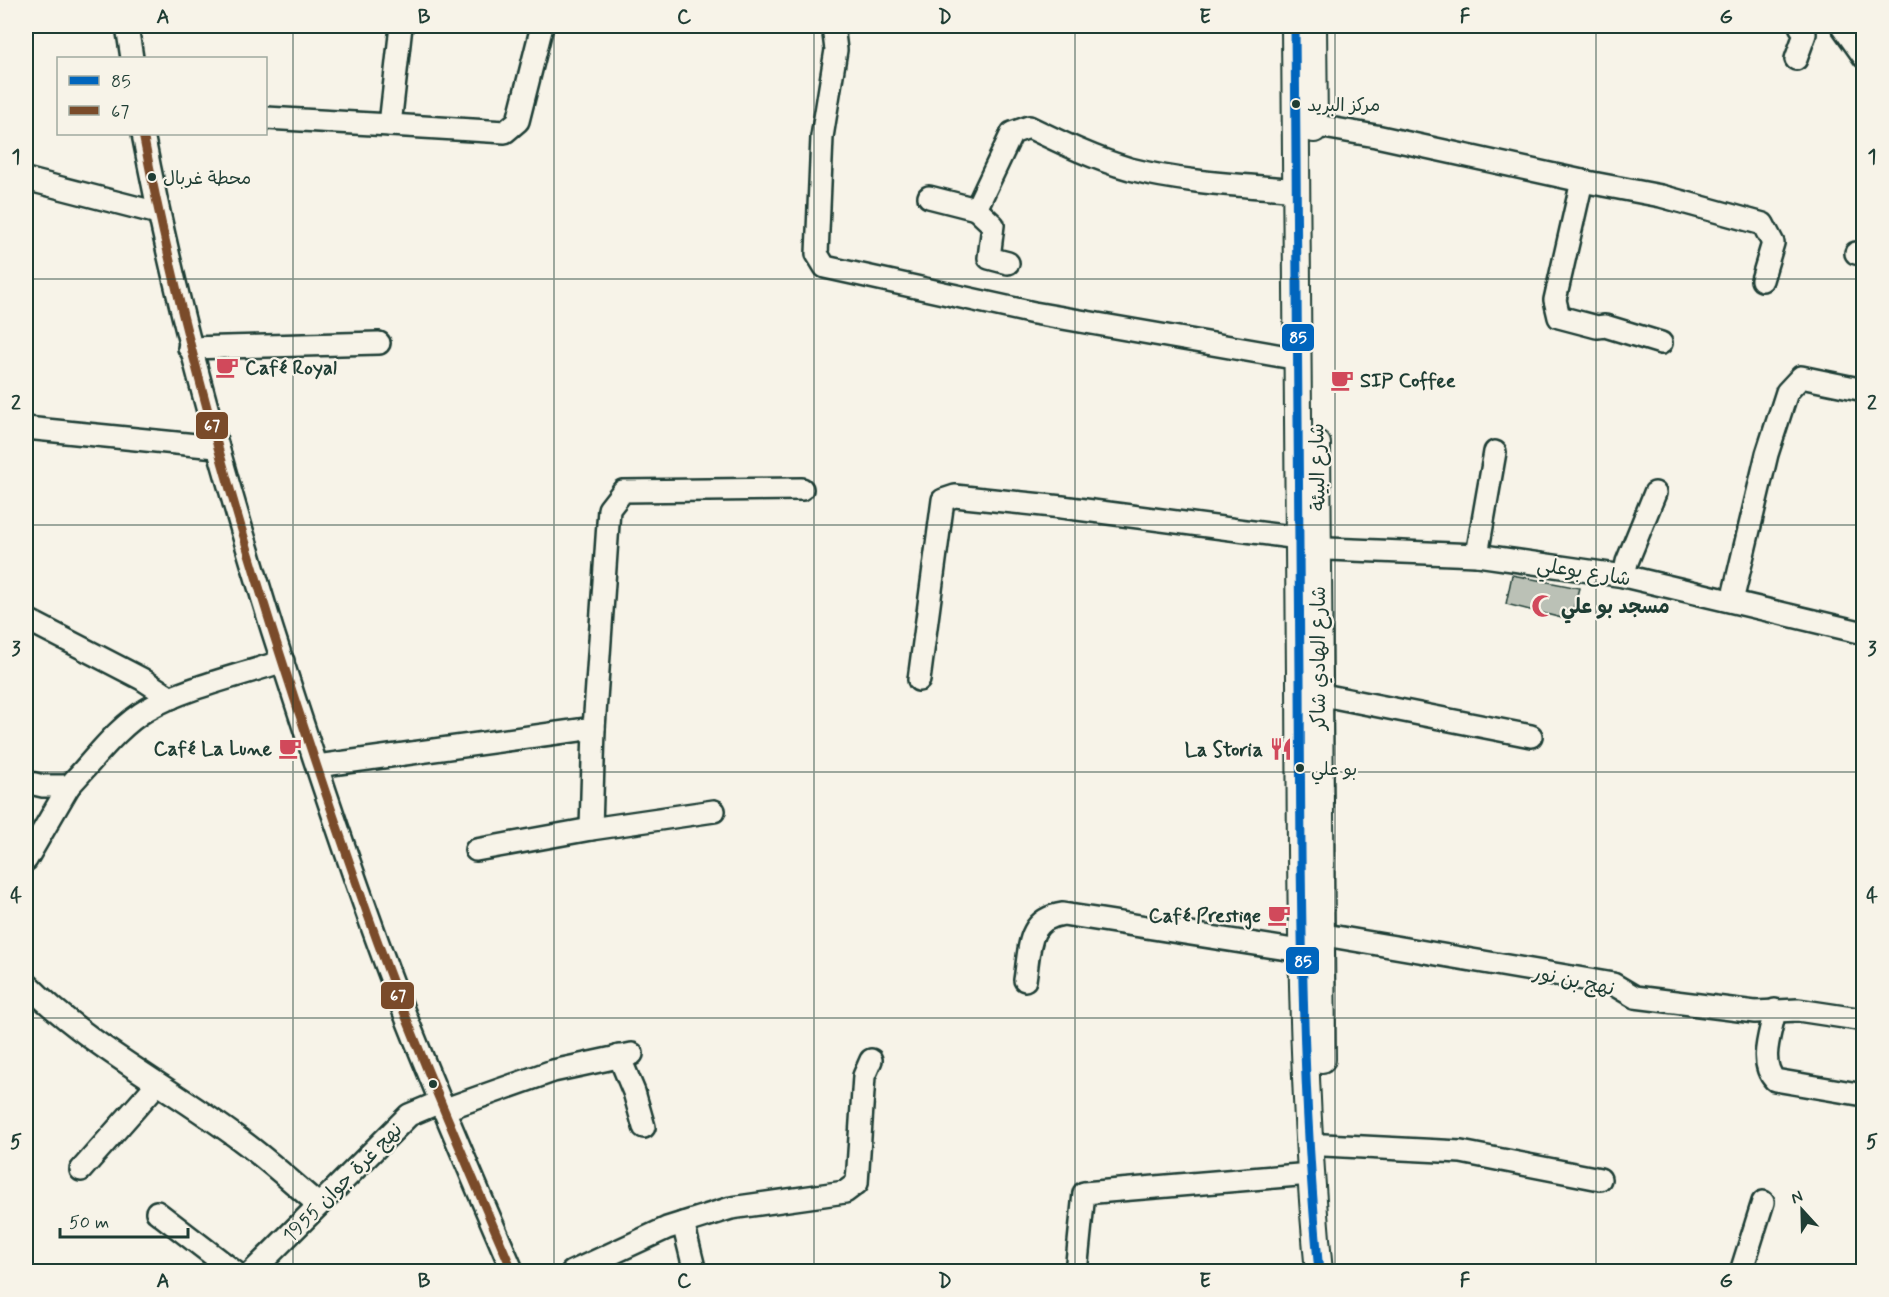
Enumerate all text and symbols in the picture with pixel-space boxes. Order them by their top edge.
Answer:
text: A [156,4,170,31]
text: B [418,4,431,31]
text: C [677,4,692,31]
text: D [938,4,952,31]
text: E [1199,4,1211,31]
text: F [1460,4,1471,31]
text: G [1719,4,1733,31]
legend [57,57,267,135]
text: 85 [111,70,131,94]
place label: مركز البريد [1307,94,1380,118]
marker: مركز البريد [1290,98,1302,110]
text: 67 [111,100,129,124]
text: 1 [12,144,20,171]
text: 1 [1868,144,1876,171]
place label: محطة غربال [163,167,251,191]
marker: محطة غربال [146,171,158,183]
line badge: 85 [1281,323,1315,352]
text: 85 [1289,328,1307,349]
cafe icon: Café Royal [214,354,240,380]
place label: Café Royal [245,355,337,382]
cafe icon: SIP Coffee [1329,367,1355,393]
place label: SIP Coffee [1360,368,1456,395]
text: 2 [11,390,21,417]
text: 2 [1867,390,1877,417]
line badge: 67 [195,411,229,440]
text: 67 [204,416,220,437]
street label: شارع البيئة [1304,423,1333,511]
street label: شارع بوعلي [1535,552,1633,596]
street label: شارع الهادي شاكر [1306,586,1333,732]
mosque icon: مسجد بو علي [1530,593,1556,619]
place label: مسجد بو علي [1561,594,1670,624]
text: 3 [11,636,21,663]
text: 3 [1867,636,1877,663]
cafe icon: Café La Lune [277,735,303,761]
place label: Café La Lune [154,736,273,763]
restaurant icon: La Storia [1268,736,1294,762]
place label: La Storia [1185,737,1263,764]
place label: بو علي [1311,758,1357,785]
marker: بو علي [1294,762,1306,774]
text: 4 [10,883,22,910]
text: 4 [1866,883,1878,910]
cafe icon: Café Prestige [1266,902,1292,928]
place label: Café Prestige [1149,903,1261,930]
line badge: 85 [1285,946,1320,975]
text: 85 [1294,952,1312,973]
street label: نهج بن نور [1529,959,1617,1003]
line badge: 67 [380,981,415,1010]
text: 67 [390,986,406,1007]
unlabelled marker [427,1078,439,1090]
street label: نهج غرة جوان 1955 [277,1117,409,1249]
text: 5 [10,1129,22,1156]
text: 5 [1866,1129,1878,1156]
north arrow [1772,1180,1832,1240]
text: N [1788,1186,1806,1209]
scale bar [60,1201,188,1239]
text: 50 m [69,1211,109,1235]
text: A [156,1268,170,1295]
text: B [418,1268,431,1295]
text: C [677,1268,692,1295]
text: D [938,1268,952,1295]
text: E [1199,1268,1211,1295]
text: F [1460,1268,1471,1295]
text: G [1719,1268,1733,1295]

